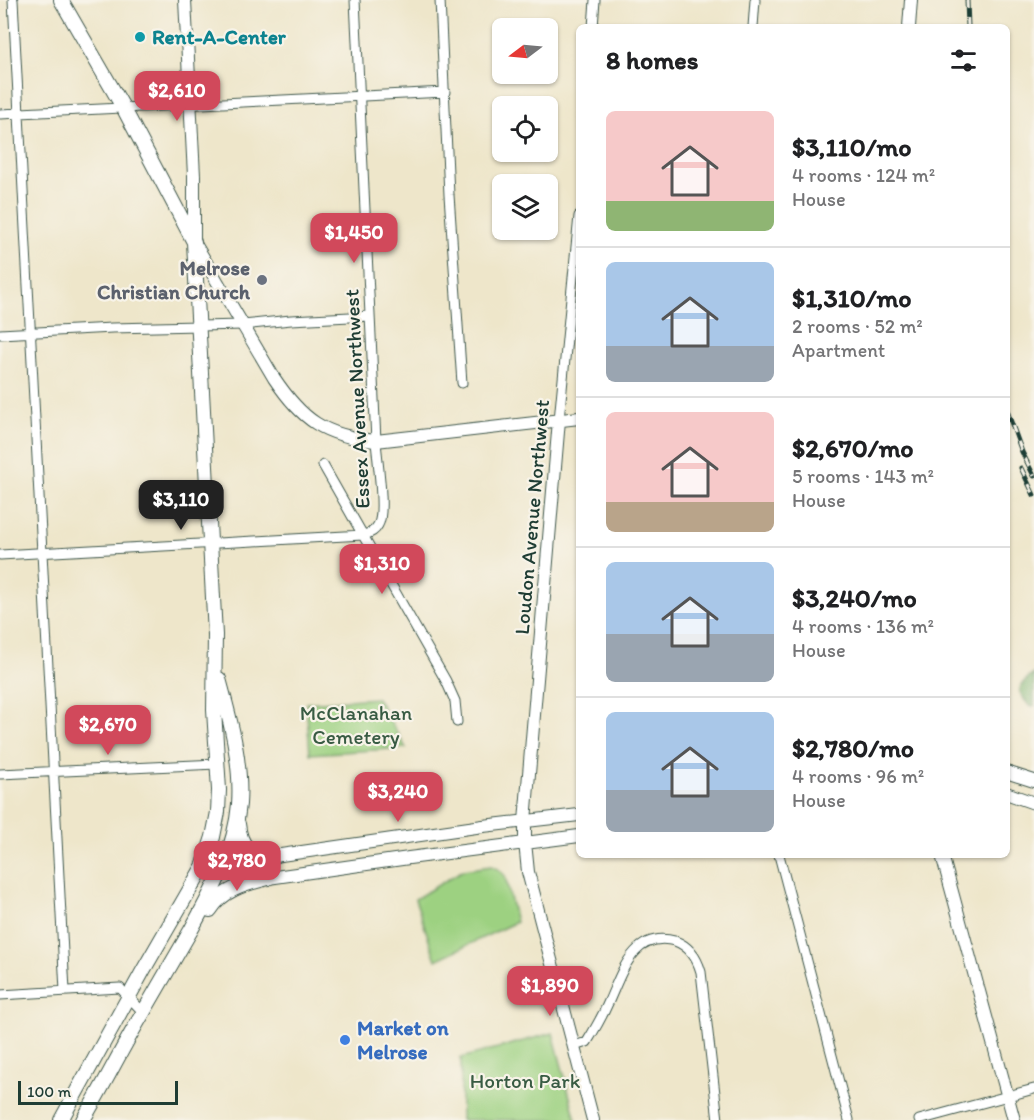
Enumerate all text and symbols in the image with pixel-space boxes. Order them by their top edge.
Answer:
north arrow [492,18,558,84]
map controls [492,18,558,240]
place label: Rent-A-Center [152,24,287,49]
marker: Rent-A-Center [133,30,147,44]
text: 8 homes [606,44,698,76]
icon: filters [947,44,980,77]
pin: $2,610 [128,71,226,122]
text: $2,610 [148,78,206,102]
button: locate [492,96,558,162]
text: $3,110/mo [792,131,912,163]
icon: home [654,135,726,207]
text: 4 rooms · 124 m² [792,163,935,187]
button: layers [492,174,558,240]
text: House [792,187,846,211]
pin: $1,450 [305,213,403,264]
text: $1,450 [325,220,384,244]
place label: Melrose Christian Church [97,255,251,304]
marker: Melrose Christian Church [255,273,269,287]
text: $1,310/mo [792,282,912,314]
icon: home [654,286,726,358]
street label: Essex Avenue Northwest [338,289,375,509]
text: 2 rooms · 52 m² [792,314,923,338]
text: Apartment [792,338,885,362]
street label: Loudon Avenue Northwest [509,398,554,636]
text: $2,670/mo [792,432,914,464]
icon: home [654,436,726,508]
text: 5 rooms · 143 m² [792,464,934,488]
pin: $3,110 [132,480,230,531]
text: $3,110 [153,487,209,511]
text: House [792,488,846,512]
pin: $1,310 [333,544,431,595]
text: $1,310 [354,551,410,575]
text: $3,240/mo [792,582,917,614]
icon: home [654,586,726,658]
text: 4 rooms · 136 m² [792,614,934,638]
text: House [792,638,846,662]
park label: McClanahan Cemetery [300,700,412,749]
pin: $2,670 [59,705,157,756]
text: $2,670 [79,712,137,736]
text: $2,780/mo [792,732,914,764]
icon: home [654,736,726,808]
text: 4 rooms · 96 m² [792,764,924,788]
pin: $3,240 [349,772,447,823]
text: $3,240 [368,779,428,803]
text: House [792,788,846,812]
pin: $2,780 [188,841,286,892]
text: $2,780 [208,848,266,872]
pin: $1,890 [501,966,599,1017]
text: $1,890 [521,973,579,997]
place label: Market on Melrose [357,1015,449,1064]
marker: Market on Melrose [338,1033,352,1047]
park label: Horton Park [470,1068,581,1093]
scale bar [18,1078,178,1106]
text: 100 m [27,1082,71,1101]

